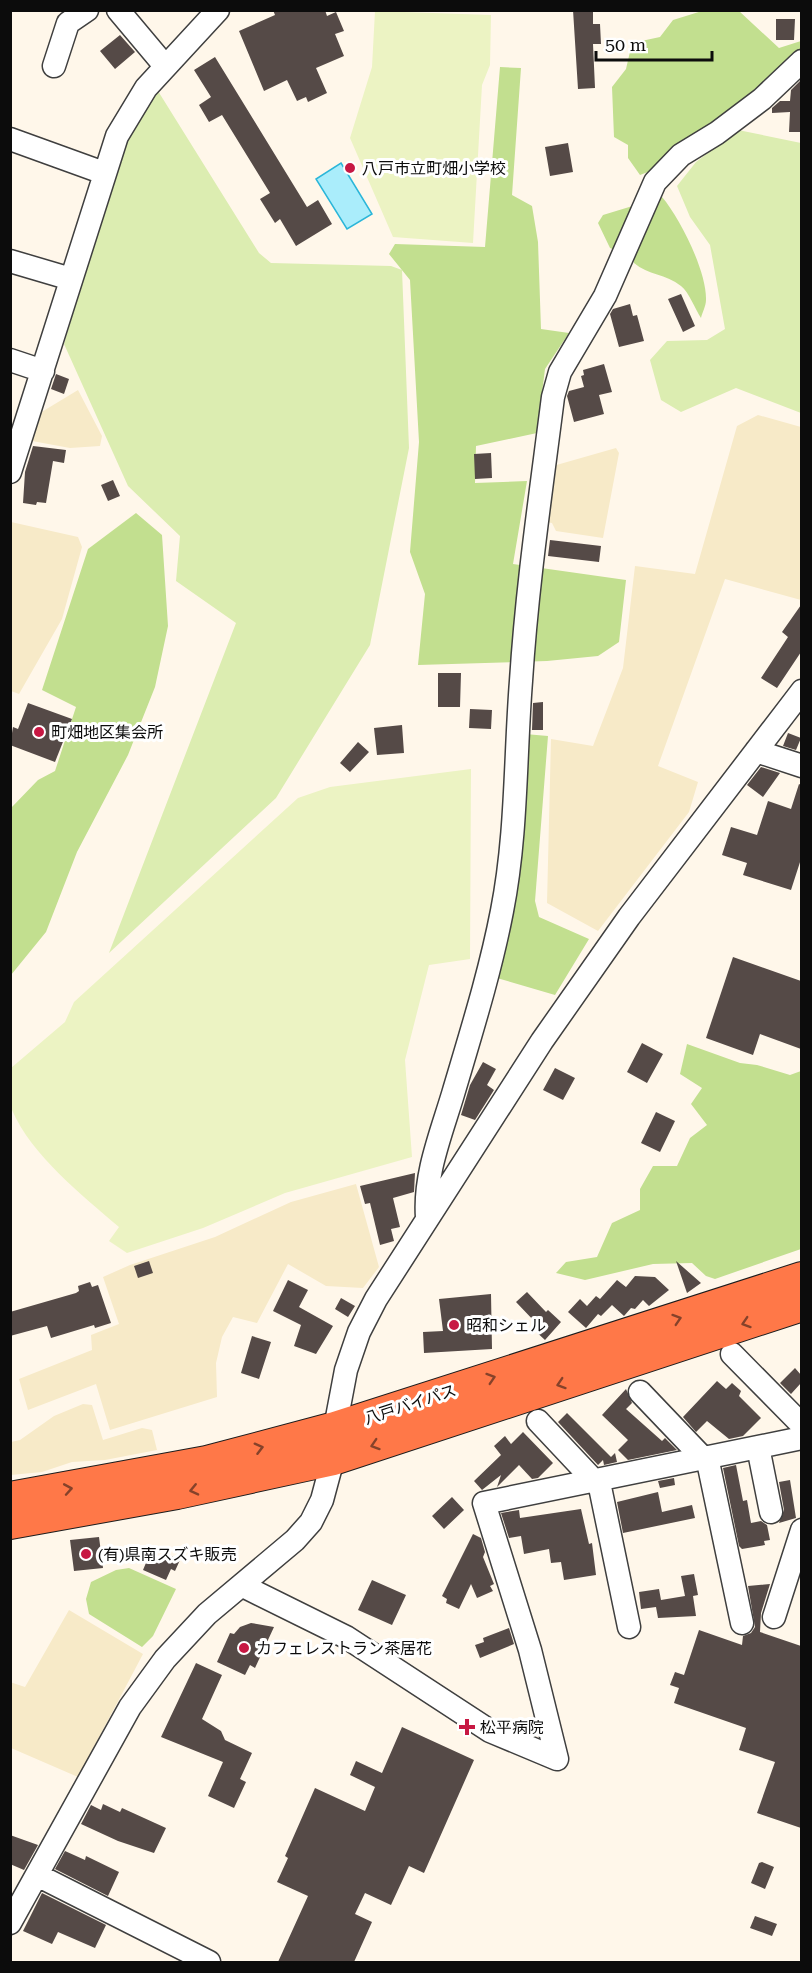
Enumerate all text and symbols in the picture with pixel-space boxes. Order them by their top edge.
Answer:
scale bar [596,24,712,62]
text: 50 m [605,34,646,55]
place label: 八戸市立町畑小学校 [362,159,506,178]
marker: 八戸市立町畑小学校 [343,161,357,175]
place label: 町畑地区集会所 [51,723,163,742]
marker: 町畑地区集会所 [32,725,46,739]
one-way arrow [671,1314,682,1326]
place label: 昭和シェル [466,1316,546,1335]
one-way arrow [741,1316,752,1328]
marker: 昭和シェル [447,1318,461,1332]
one-way arrow [485,1373,496,1386]
one-way arrow [556,1377,567,1389]
street label: 八戸バイパス [362,1381,459,1428]
one-way arrow [370,1438,381,1450]
one-way arrow [253,1443,264,1455]
one-way arrow [190,1482,200,1495]
one-way arrow [64,1483,73,1495]
place label: (有)県南スズキ販売 [98,1545,236,1564]
marker: (有)県南スズキ販売 [79,1547,93,1561]
place label: カフェレストラン茶居花 [256,1639,432,1658]
marker: カフェレストラン茶居花 [237,1641,251,1655]
marker: 松平病院 [458,1718,476,1736]
place label: 松平病院 [480,1718,544,1737]

